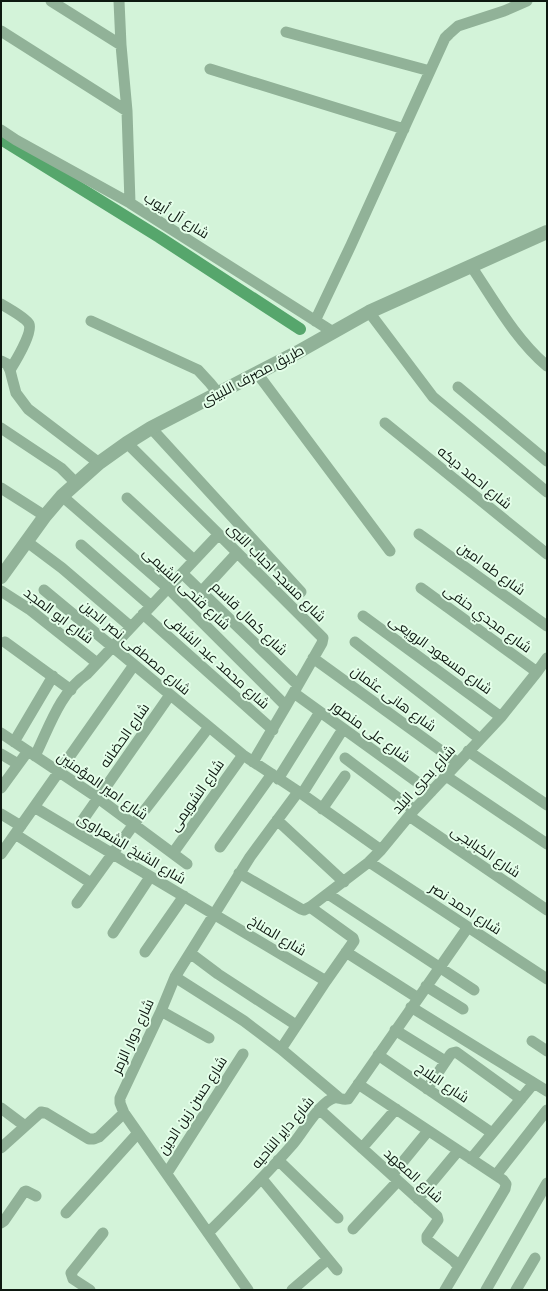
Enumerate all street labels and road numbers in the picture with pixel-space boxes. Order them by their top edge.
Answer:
street label: شارع آل أيوب [141,188,213,243]
street label: طريق مصرف اللبينى [198,341,307,410]
street label: شارع احمد ديكه [434,442,515,513]
street label: شارع مسجد احباب النبى [223,519,330,626]
street label: شارع طه امين [454,538,529,599]
street label: شارع فتحى الشيمى [139,543,234,634]
street label: شارع كمال قاسم [207,577,292,660]
street label: شارع مجدي حنفى [438,580,535,659]
street label: شارع ابو المجد [20,583,97,647]
street label: شارع مصطفى نصر الدين [77,596,194,699]
street label: شارع محمد عبد الشافى [162,610,273,713]
street label: شارع مسعود الرويعى [386,611,496,698]
street label: شارع هانى عثمان [348,661,440,735]
street label: شارع على منصور [327,696,414,766]
street label: شارع الحضانه [96,700,153,771]
street label: شارع بحرى البلد [388,741,459,818]
street label: شارع امير المؤمنين [54,747,152,824]
street label: شارع الشويمى [165,756,228,835]
street label: شارع الشيخ الشعراوى [74,809,189,888]
street label: شارع الكبابجى [447,822,524,881]
street label: شارع احمد نصر [426,878,505,938]
street label: شارع المناخ [246,911,310,960]
street label: شارع دوار الزمر [107,996,158,1078]
street label: شارع حسن زين الدين [154,1053,231,1158]
street label: شارع البلاح [413,1058,473,1107]
street label: شارع داير الناحيه [247,1093,318,1172]
street label: شارع المعهد [380,1144,447,1207]

